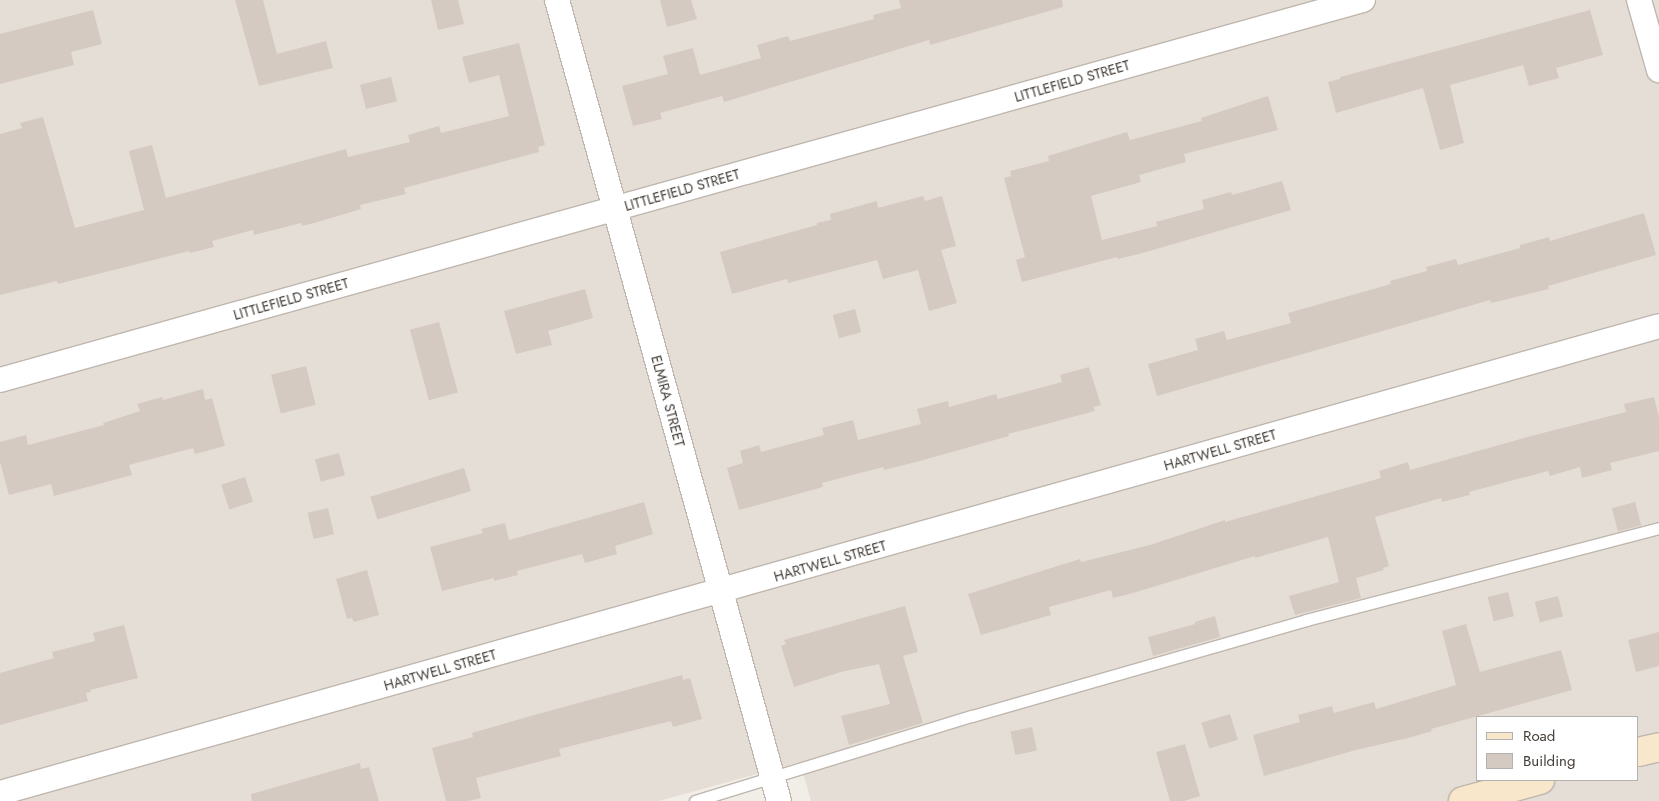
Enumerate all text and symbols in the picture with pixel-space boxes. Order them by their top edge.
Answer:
street label: LITTLEFIELD STREET [1012,56,1132,106]
street label: LITTLEFIELD STREET [622,165,742,215]
street label: LITTLEFIELD STREET [231,274,351,324]
street label: ELMIRA STREET [648,353,688,449]
street label: HARTWELL STREET [1162,426,1278,474]
street label: HARTWELL STREET [772,537,888,585]
street label: HARTWELL STREET [382,646,498,694]
legend [1476,716,1639,781]
text: Road [1523,725,1555,747]
text: Building [1523,750,1575,772]

